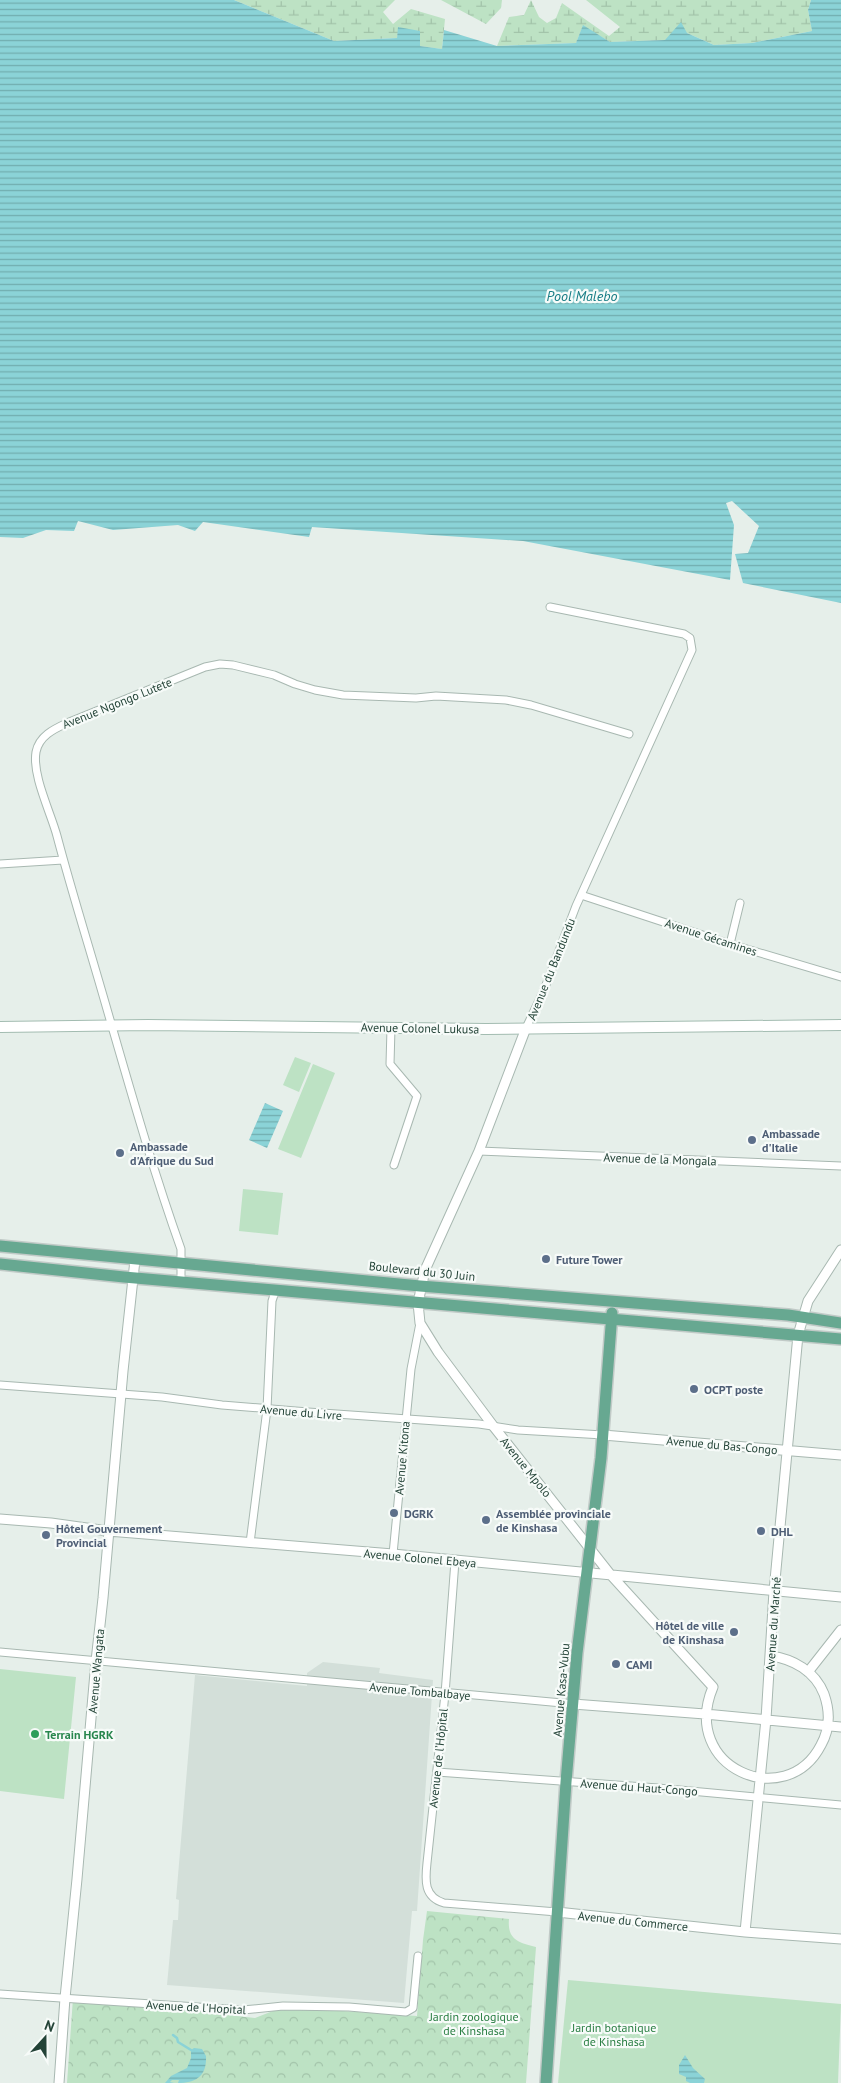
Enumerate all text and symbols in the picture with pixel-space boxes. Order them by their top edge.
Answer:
water label: Pool Malebo [547,287,617,305]
street label: Avenue Ngongo Lutete [60,674,174,732]
street label: Avenue Gécamines [663,915,759,959]
street label: Avenue du Bandundu [524,916,578,1022]
street label: Avenue Colonel Lukusa [361,1019,479,1037]
place label: Ambassade d'Italie [762,1126,820,1155]
marker: Ambassade d'Italie [746,1134,758,1146]
place label: Ambassade d'Afrique du Sud [130,1139,214,1168]
marker: Ambassade d'Afrique du Sud [114,1147,126,1159]
street label: Avenue de la Mongala [603,1150,717,1168]
place label: Future Tower [556,1252,623,1267]
marker: Future Tower [540,1253,552,1265]
street label: Boulevard du 30 Juin [368,1258,476,1284]
place label: OCPT poste [704,1382,763,1397]
marker: OCPT poste [688,1383,700,1395]
street label: Avenue du Livre [259,1401,343,1423]
street label: Avenue Kitona [391,1420,413,1496]
street label: Avenue du Bas-Congo [666,1433,778,1457]
street label: Avenue Mpolo [497,1434,555,1500]
place label: DGRK [404,1506,434,1521]
place label: Assemblée provinciale de Kinshasa [496,1506,611,1535]
marker: DGRK [388,1507,400,1519]
marker: Assemblée provinciale de Kinshasa [480,1514,492,1526]
place label: Hôtel Gouvernement Provincial [56,1521,163,1550]
place label: DHL [771,1524,794,1539]
marker: DHL [755,1525,767,1537]
marker: Hôtel Gouvernement Provincial [40,1529,52,1541]
street label: Avenue Colonel Ebeya [363,1546,477,1570]
street label: Avenue du Marché [762,1576,784,1672]
place label: Hôtel de ville de Kinshasa [655,1618,724,1647]
marker: Hôtel de ville de Kinshasa [728,1626,740,1638]
street label: Avenue Wangata [85,1628,107,1714]
street label: Avenue Kasa-Vubu [549,1642,573,1738]
place label: CAMI [626,1657,652,1672]
marker: CAMI [610,1658,622,1670]
street label: Avenue Tombalbaye [369,1679,471,1703]
street label: Avenue de l’Hôpital [425,1707,451,1809]
place label: Terrain HGRK [45,1727,114,1742]
marker: Terrain HGRK [29,1728,41,1740]
street label: Avenue du Haut-Congo [580,1775,698,1799]
street label: Avenue du Commerce [577,1908,689,1934]
street label: Avenue de l'Hopital [146,1997,247,2017]
park label: Jardin zoologique de Kinshasa [428,2009,519,2038]
north arrow [20,2013,70,2063]
text: N [42,2016,57,2036]
park label: Jardin botanique de Kinshasa [571,2020,656,2049]

